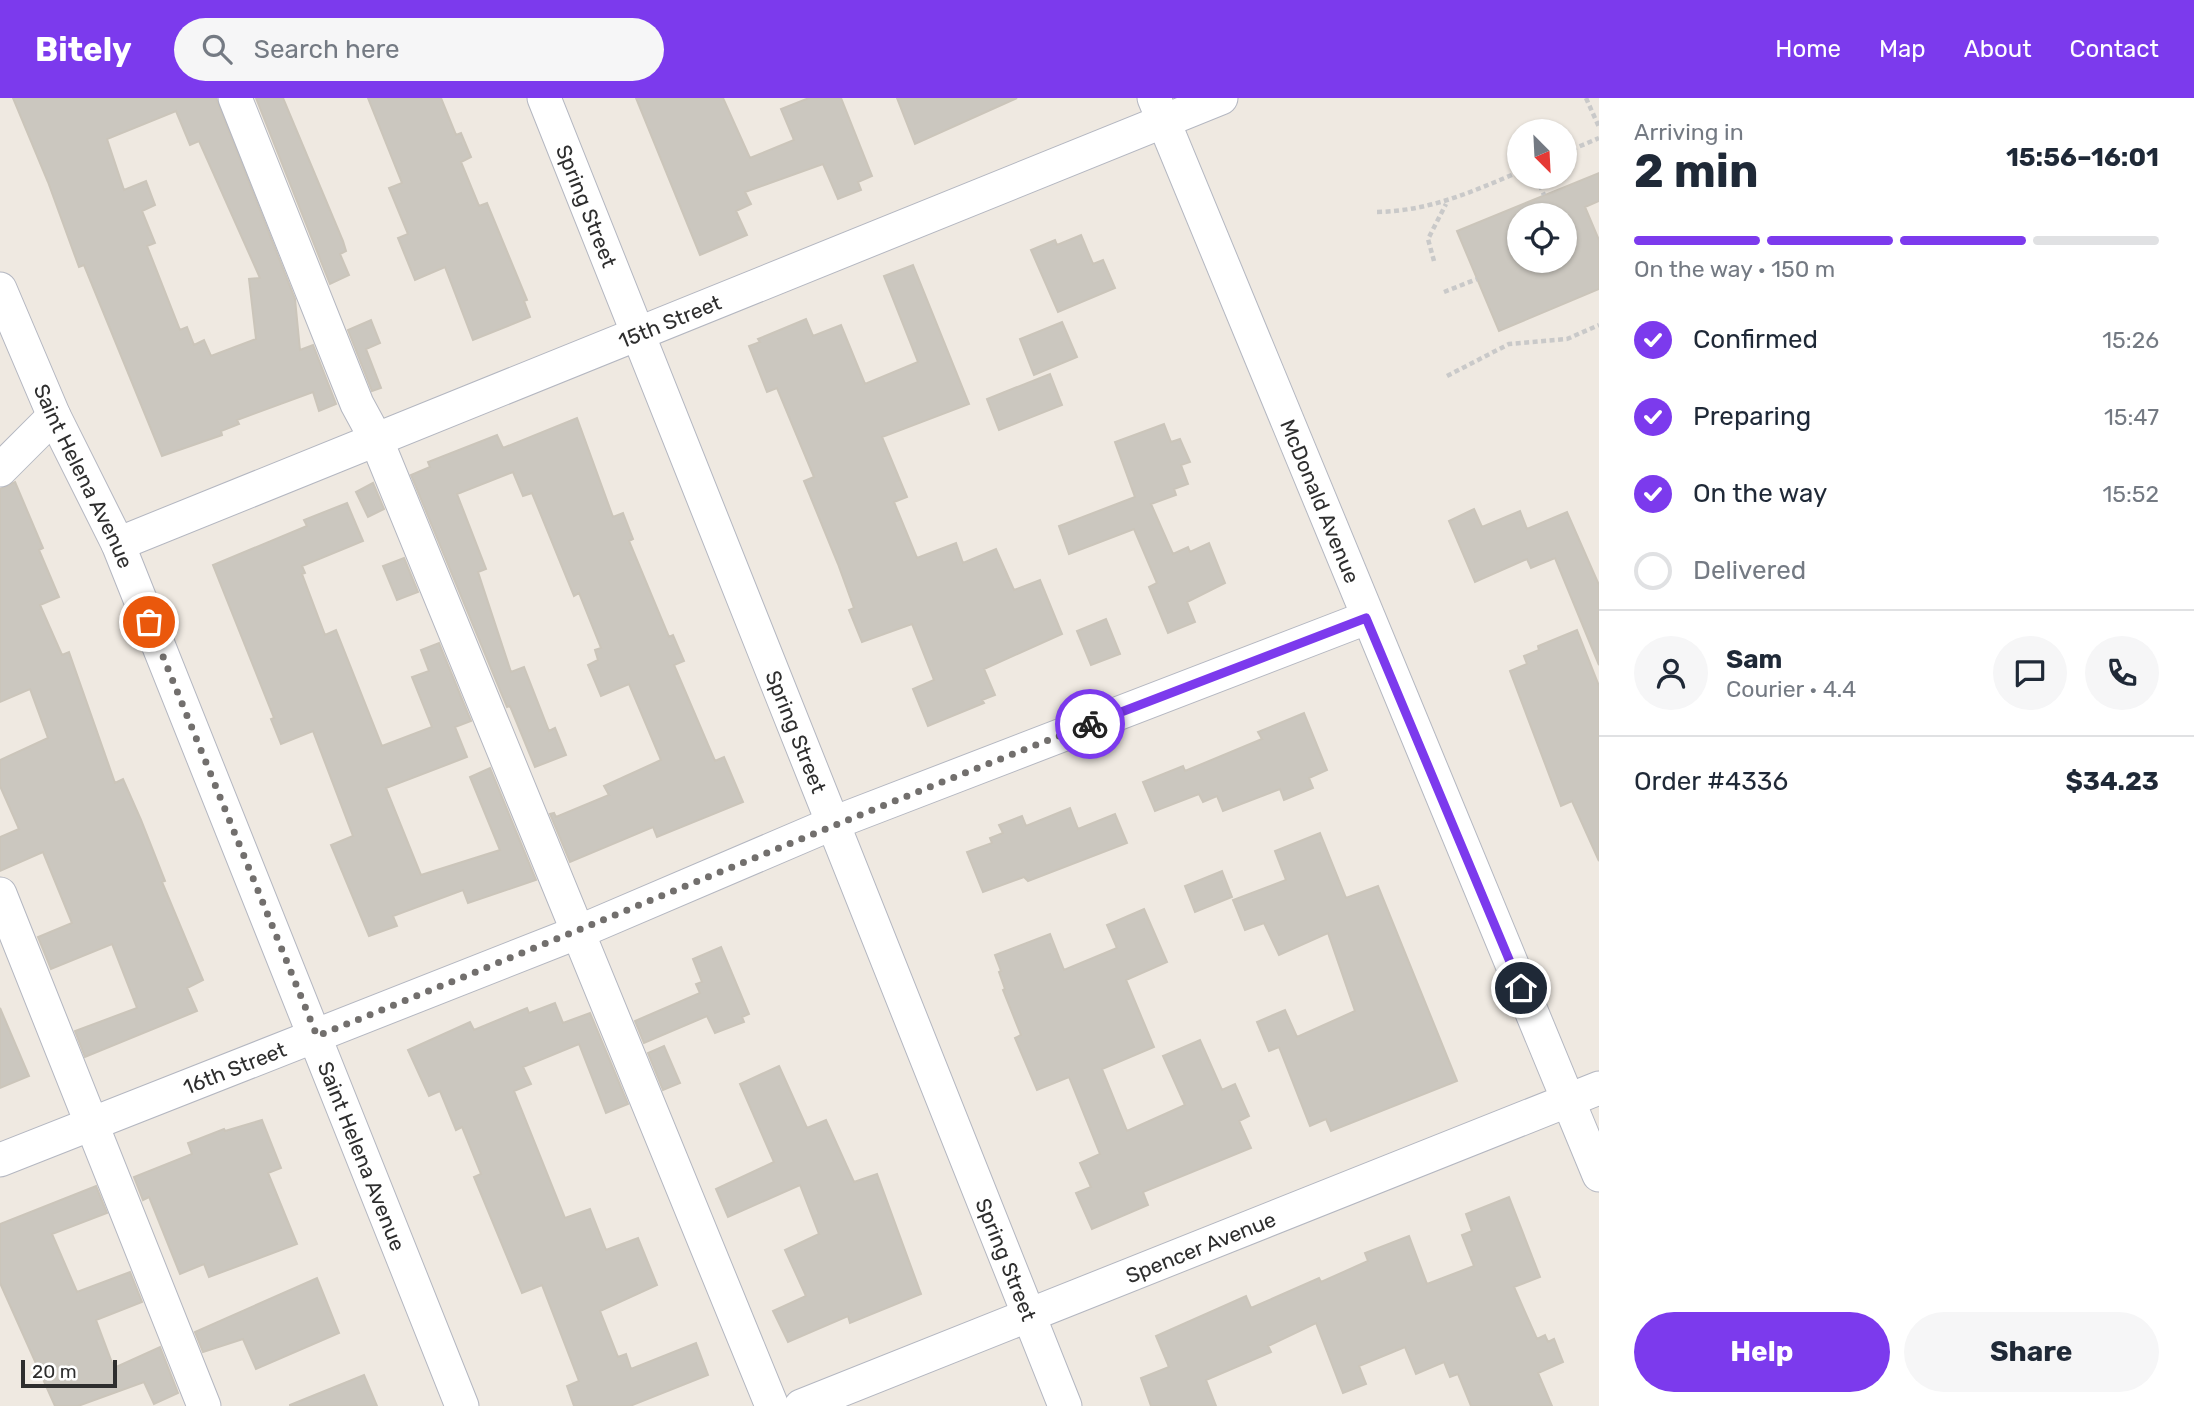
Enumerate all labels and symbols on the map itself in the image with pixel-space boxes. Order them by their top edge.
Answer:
north arrow [1507,119,1577,189]
street label: Spring Street [551,141,623,271]
street label: 15th Street [615,289,725,353]
street label: Saint Helena Avenue [29,380,139,572]
street label: McDonald Avenue [1276,415,1365,587]
pin [119,592,179,652]
street label: Spring Street [761,667,832,797]
courier [1055,689,1125,759]
pin [1491,958,1551,1018]
street label: 16th Street [179,1036,290,1099]
street label: Saint Helena Avenue [313,1058,411,1254]
street label: Spring Street [971,1194,1042,1324]
street label: Spencer Avenue [1122,1206,1279,1288]
scale bar [21,1357,117,1389]

